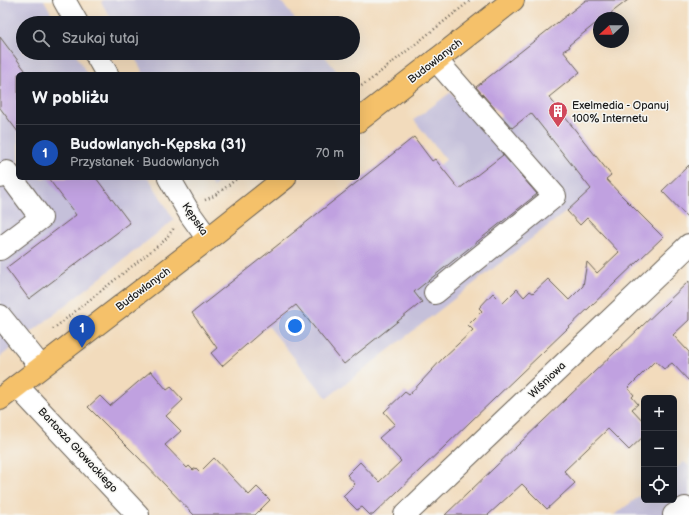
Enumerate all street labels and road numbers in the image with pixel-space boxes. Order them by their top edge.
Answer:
street label: Budowlanych [405,36,465,86]
street label: Kępska [179,200,211,238]
street label: Budowlanych [113,264,173,314]
street label: Wiśniowa [526,359,568,401]
street label: Bartosza Głowackiego [35,405,121,495]

